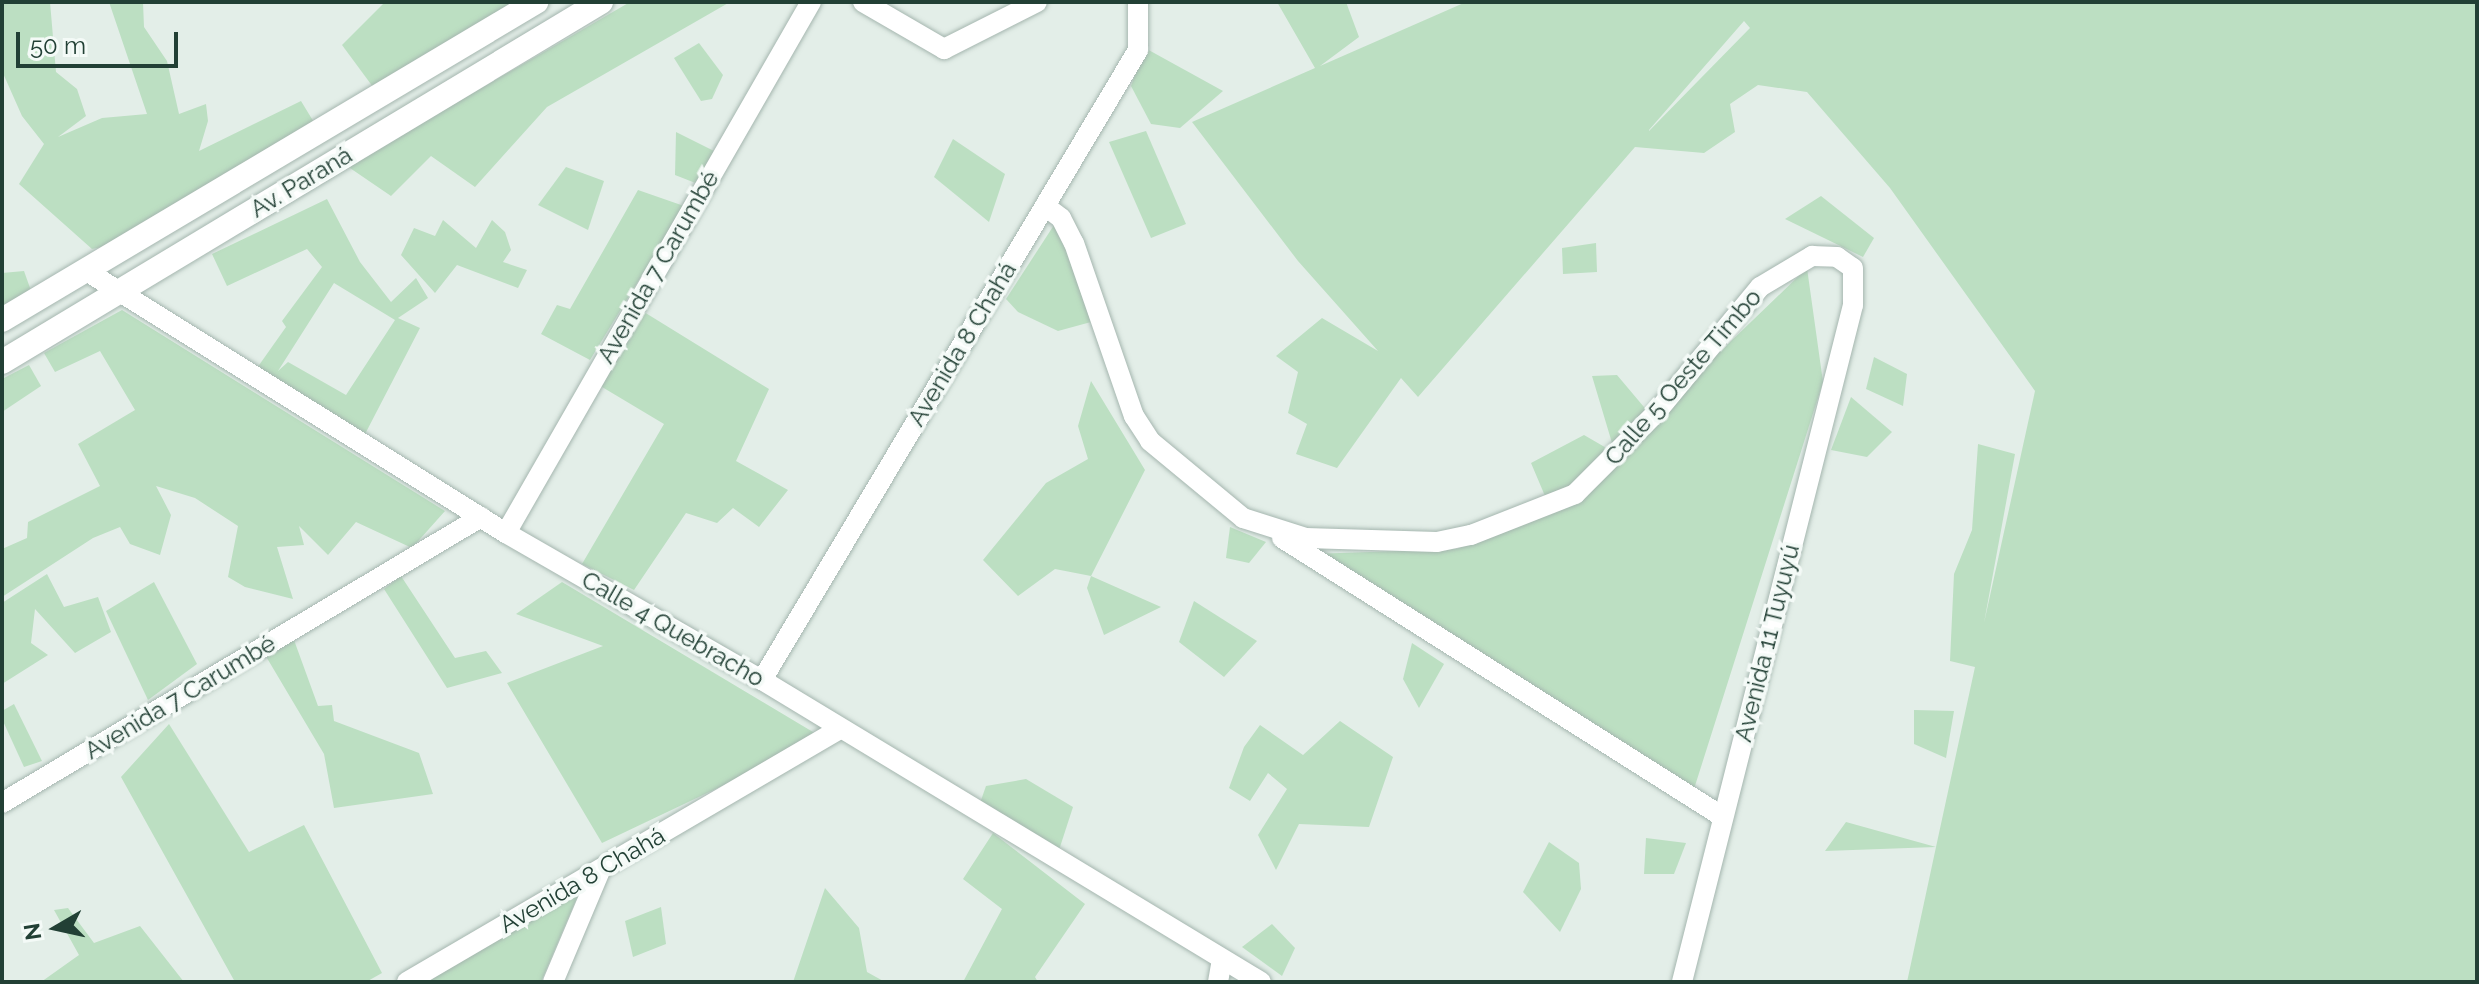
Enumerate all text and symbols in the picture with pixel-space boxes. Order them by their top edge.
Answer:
scale bar [20,16,182,66]
text: 50 m [30,31,86,60]
street label: Av. Paraná [245,140,357,224]
street label: Avenida 7 Carumbé [591,166,725,368]
street label: Avenida 8 Chahá [902,257,1022,431]
street label: Calle 5 Oeste Timbo [1598,283,1768,471]
street label: Avenida 11 Tuyuyú [1728,541,1806,745]
street label: Calle 4 Quebracho [577,565,769,693]
street label: Avenida 7 Carumbé [79,629,281,765]
street label: Avenida 8 Chahá [494,821,670,939]
north arrow [16,888,96,968]
text: N [18,921,46,942]

